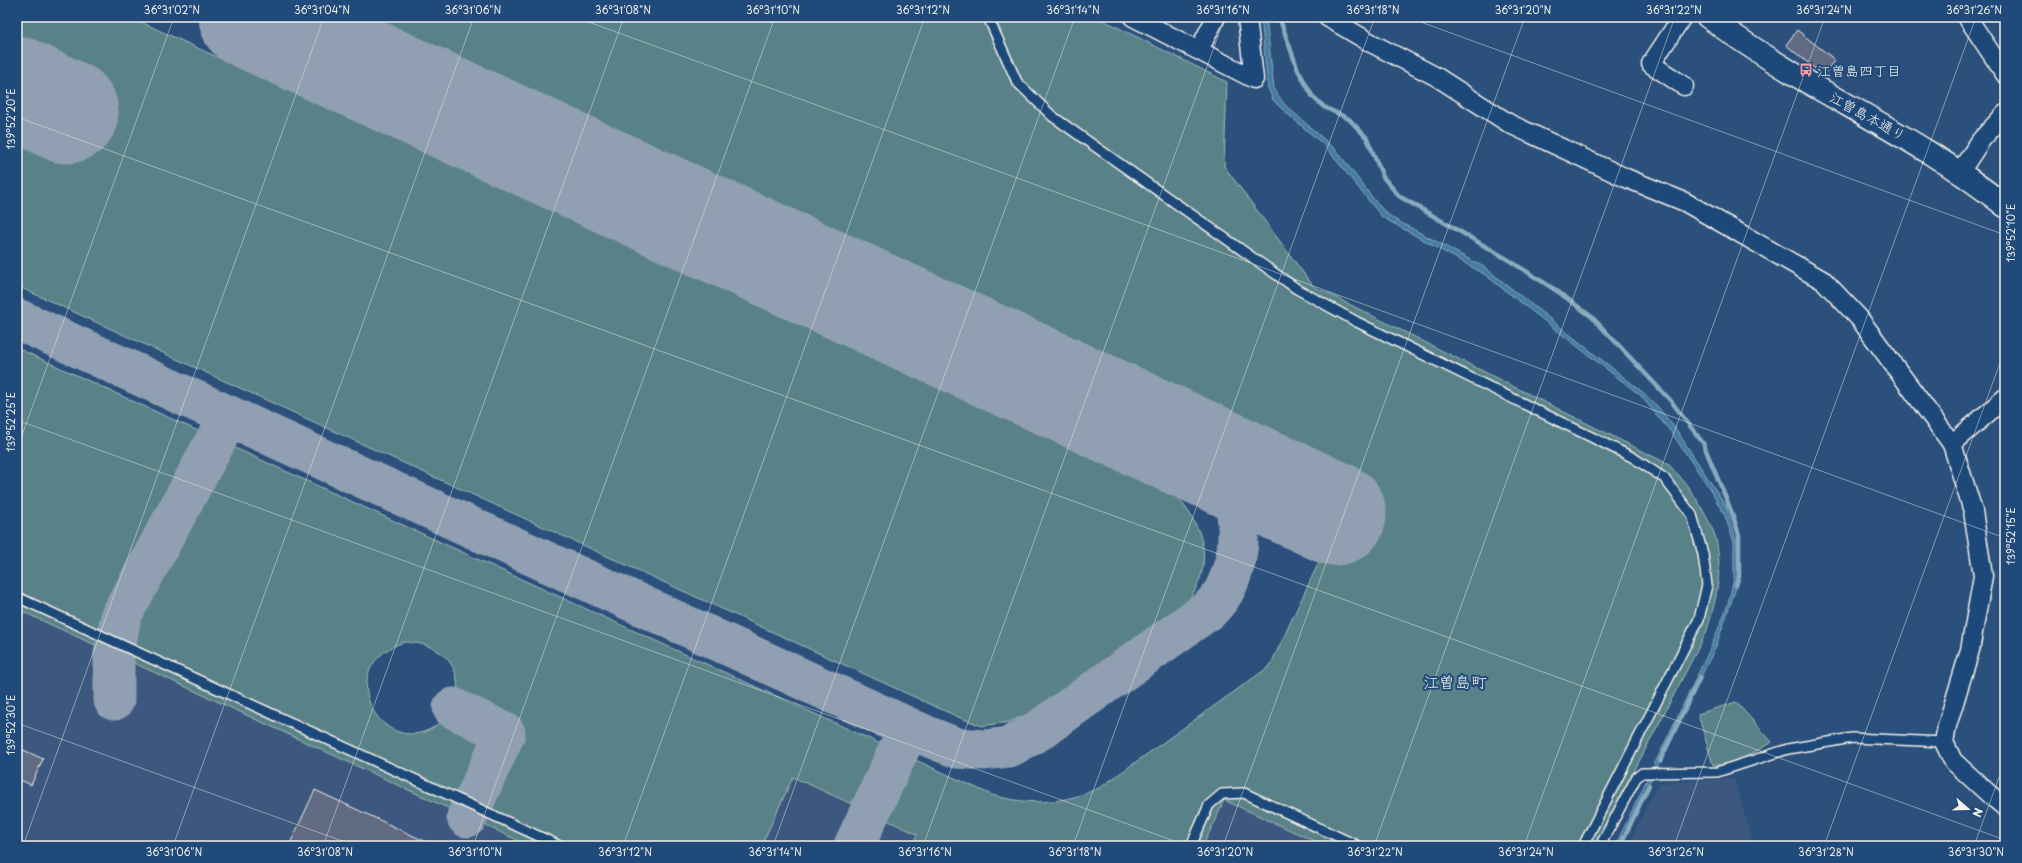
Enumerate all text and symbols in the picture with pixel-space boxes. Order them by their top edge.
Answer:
text: 36°31'02"N [144,2,200,17]
text: 36°31'04"N [294,2,350,17]
text: 36°31'06"N [445,2,501,17]
text: 36°31'08"N [595,2,651,17]
text: 36°31'10"N [746,2,800,17]
text: 36°31'12"N [896,2,950,17]
text: 36°31'14"N [1046,2,1100,17]
text: 36°31'16"N [1196,2,1250,17]
text: 36°31'18"N [1346,2,1400,17]
text: 36°31'20"N [1495,2,1552,17]
text: 36°31'22"N [1646,2,1702,17]
text: 36°31'24"N [1796,2,1852,17]
text: 36°31'26"N [1946,2,2002,17]
place label: 江曽島四丁目 [1817,60,1901,81]
bus stop icon: 江曽島四丁目 [1798,62,1814,78]
street label: 江曽島本通り [1826,86,1910,146]
text: 139°52'20"E [3,88,18,150]
text: 139°52'10"E [2003,204,2018,262]
text: 139°52'25"E [3,392,18,452]
text: 139°52'15"E [2003,507,2018,565]
district label: 江曽島町 [1423,669,1487,693]
text: 139°52'30"E [3,695,18,755]
north arrow [1948,789,1988,829]
text: N [1968,806,1987,820]
text: 36°31'06"N [146,844,202,859]
text: 36°31'08"N [297,844,353,859]
text: 36°31'10"N [448,844,502,859]
text: 36°31'12"N [598,844,652,859]
text: 36°31'14"N [748,844,802,859]
text: 36°31'16"N [898,844,952,859]
text: 36°31'18"N [1048,844,1102,859]
text: 36°31'20"N [1197,844,1254,859]
text: 36°31'22"N [1347,844,1403,859]
text: 36°31'24"N [1498,844,1554,859]
text: 36°31'26"N [1648,844,1704,859]
text: 36°31'28"N [1798,844,1854,859]
text: 36°31'30"N [1948,844,2004,859]

